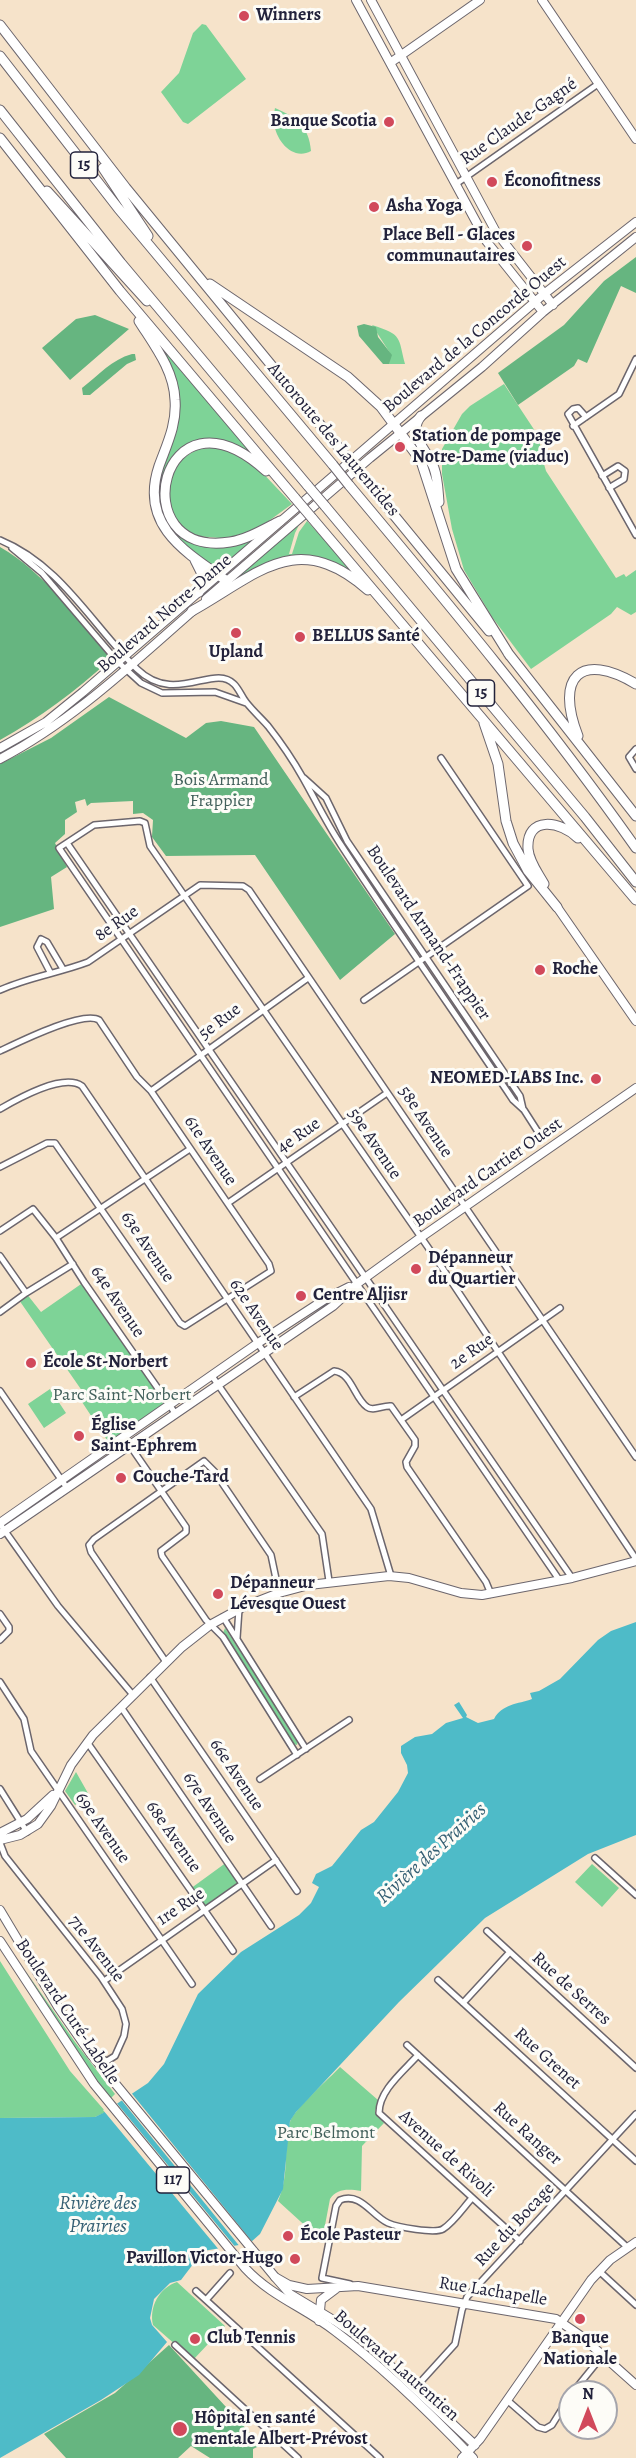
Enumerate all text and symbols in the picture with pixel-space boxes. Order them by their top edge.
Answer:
place label: Winners [256,5,321,27]
marker: Winners [237,9,251,23]
street label: Rue Claude-Gagné [457,74,581,170]
place label: Banque Scotia [270,111,377,133]
marker: Banque Scotia [382,115,396,129]
road number: 15 [70,152,98,178]
place label: Éconofitness [504,171,601,193]
marker: Éconofitness [485,175,499,189]
place label: Asha Yoga [386,196,463,218]
marker: Asha Yoga [367,200,381,214]
place label: Place Bell - Glaces communautaires [383,225,515,268]
marker: Place Bell - Glaces communautaires [520,239,534,253]
street label: Boulevard de la Concorde Ouest [379,252,571,418]
street label: Autoroute des Laurentides [262,359,404,521]
place label: Station de pompage Notre-Dame (viaduc) [412,426,569,468]
marker: Station de pompage Notre-Dame (viaduc) [393,440,407,454]
street label: Boulevard Notre-Dame [94,550,236,678]
marker: Upland [229,626,243,640]
place label: BELLUS Santé [312,626,420,648]
marker: BELLUS Santé [293,630,307,644]
place label: Upland [209,642,263,664]
road number: 15 [468,680,494,706]
park label: Bois Armand Frappier [173,770,269,812]
street label: Boulevard Armand-Frappier [361,841,495,1025]
street label: 8e Rue [91,901,143,947]
place label: Roche [552,959,598,981]
marker: Roche [533,963,547,977]
street label: 5e Rue [194,999,246,1045]
place label: NEOMED-LABS Inc. [430,1068,584,1090]
marker: NEOMED-LABS Inc. [589,1072,603,1086]
street label: 58e Avenue [393,1082,457,1162]
street label: 59e Avenue [342,1104,406,1184]
street label: 61e Avenue [179,1112,241,1190]
street label: 4e Rue [273,1113,325,1159]
street label: Boulevard Cartier Ouest [409,1113,567,1233]
street label: 63e Avenue [115,1207,179,1287]
place label: Dépanneur du Quartier [428,1248,516,1290]
street label: 64e Avenue [85,1262,149,1342]
marker: Dépanneur du Quartier [409,1262,423,1276]
street label: 62e Avenue [224,1275,288,1355]
place label: Centre Aljisr [313,1285,408,1307]
marker: Centre Aljisr [294,1289,308,1303]
street label: 2e Rue [446,1329,498,1375]
place label: École St-Norbert [43,1352,168,1374]
marker: École St-Norbert [24,1356,38,1370]
park label: Parc Saint-Norbert [52,1385,192,1407]
place label: Église Saint-Ephrem [91,1415,197,1458]
marker: Église Saint-Ephrem [72,1429,86,1443]
place label: Couche-Tard [133,1467,229,1489]
marker: Couche-Tard [114,1471,128,1485]
place label: Dépanneur Lévesque Ouest [230,1573,346,1616]
marker: Dépanneur Lévesque Ouest [211,1587,225,1601]
street label: 66e Avenue [204,1735,268,1815]
street label: 67e Avenue [177,1768,241,1848]
street label: 69e Avenue [70,1788,134,1868]
street label: 68e Avenue [141,1797,205,1877]
water label: Rivière des Prairies [372,1798,492,1910]
street label: 1re Rue [153,1883,209,1931]
street label: 71e Avenue [63,1911,129,1987]
street label: Boulevard Curé-Labelle [10,1935,124,2089]
street label: Rue de Serres [527,1948,615,2030]
street label: Rue Grenet [509,2024,585,2094]
street label: Rue Ranger [488,2098,566,2170]
street label: Avenue de Rivoli [394,2106,498,2202]
park label: Parc Belmont [277,2123,375,2145]
road number: 117 [156,2167,190,2193]
street label: Rue du Bocage [471,2178,559,2272]
water label: Rivière des Prairies [59,2192,137,2239]
place label: École Pasteur [300,2225,401,2247]
marker: École Pasteur [281,2229,295,2243]
place label: Pavillon Victor-Hugo [126,2248,283,2270]
marker: Pavillon Victor-Hugo [288,2252,302,2266]
street label: Rue Lachapelle [437,2273,549,2311]
street label: Boulevard Laurentien [329,2306,463,2426]
marker: Banque Nationale [573,2312,587,2326]
place label: Club Tennis [207,2328,296,2350]
place label: Banque Nationale [543,2328,617,2370]
marker: Club Tennis [188,2332,202,2346]
north arrow [558,2380,618,2440]
text: N [582,2383,594,2405]
place label: Hôpital en santé mentale Albert-Prévost [194,2408,368,2450]
marker: Hôpital en santé mentale Albert-Prévost [171,2420,189,2438]

